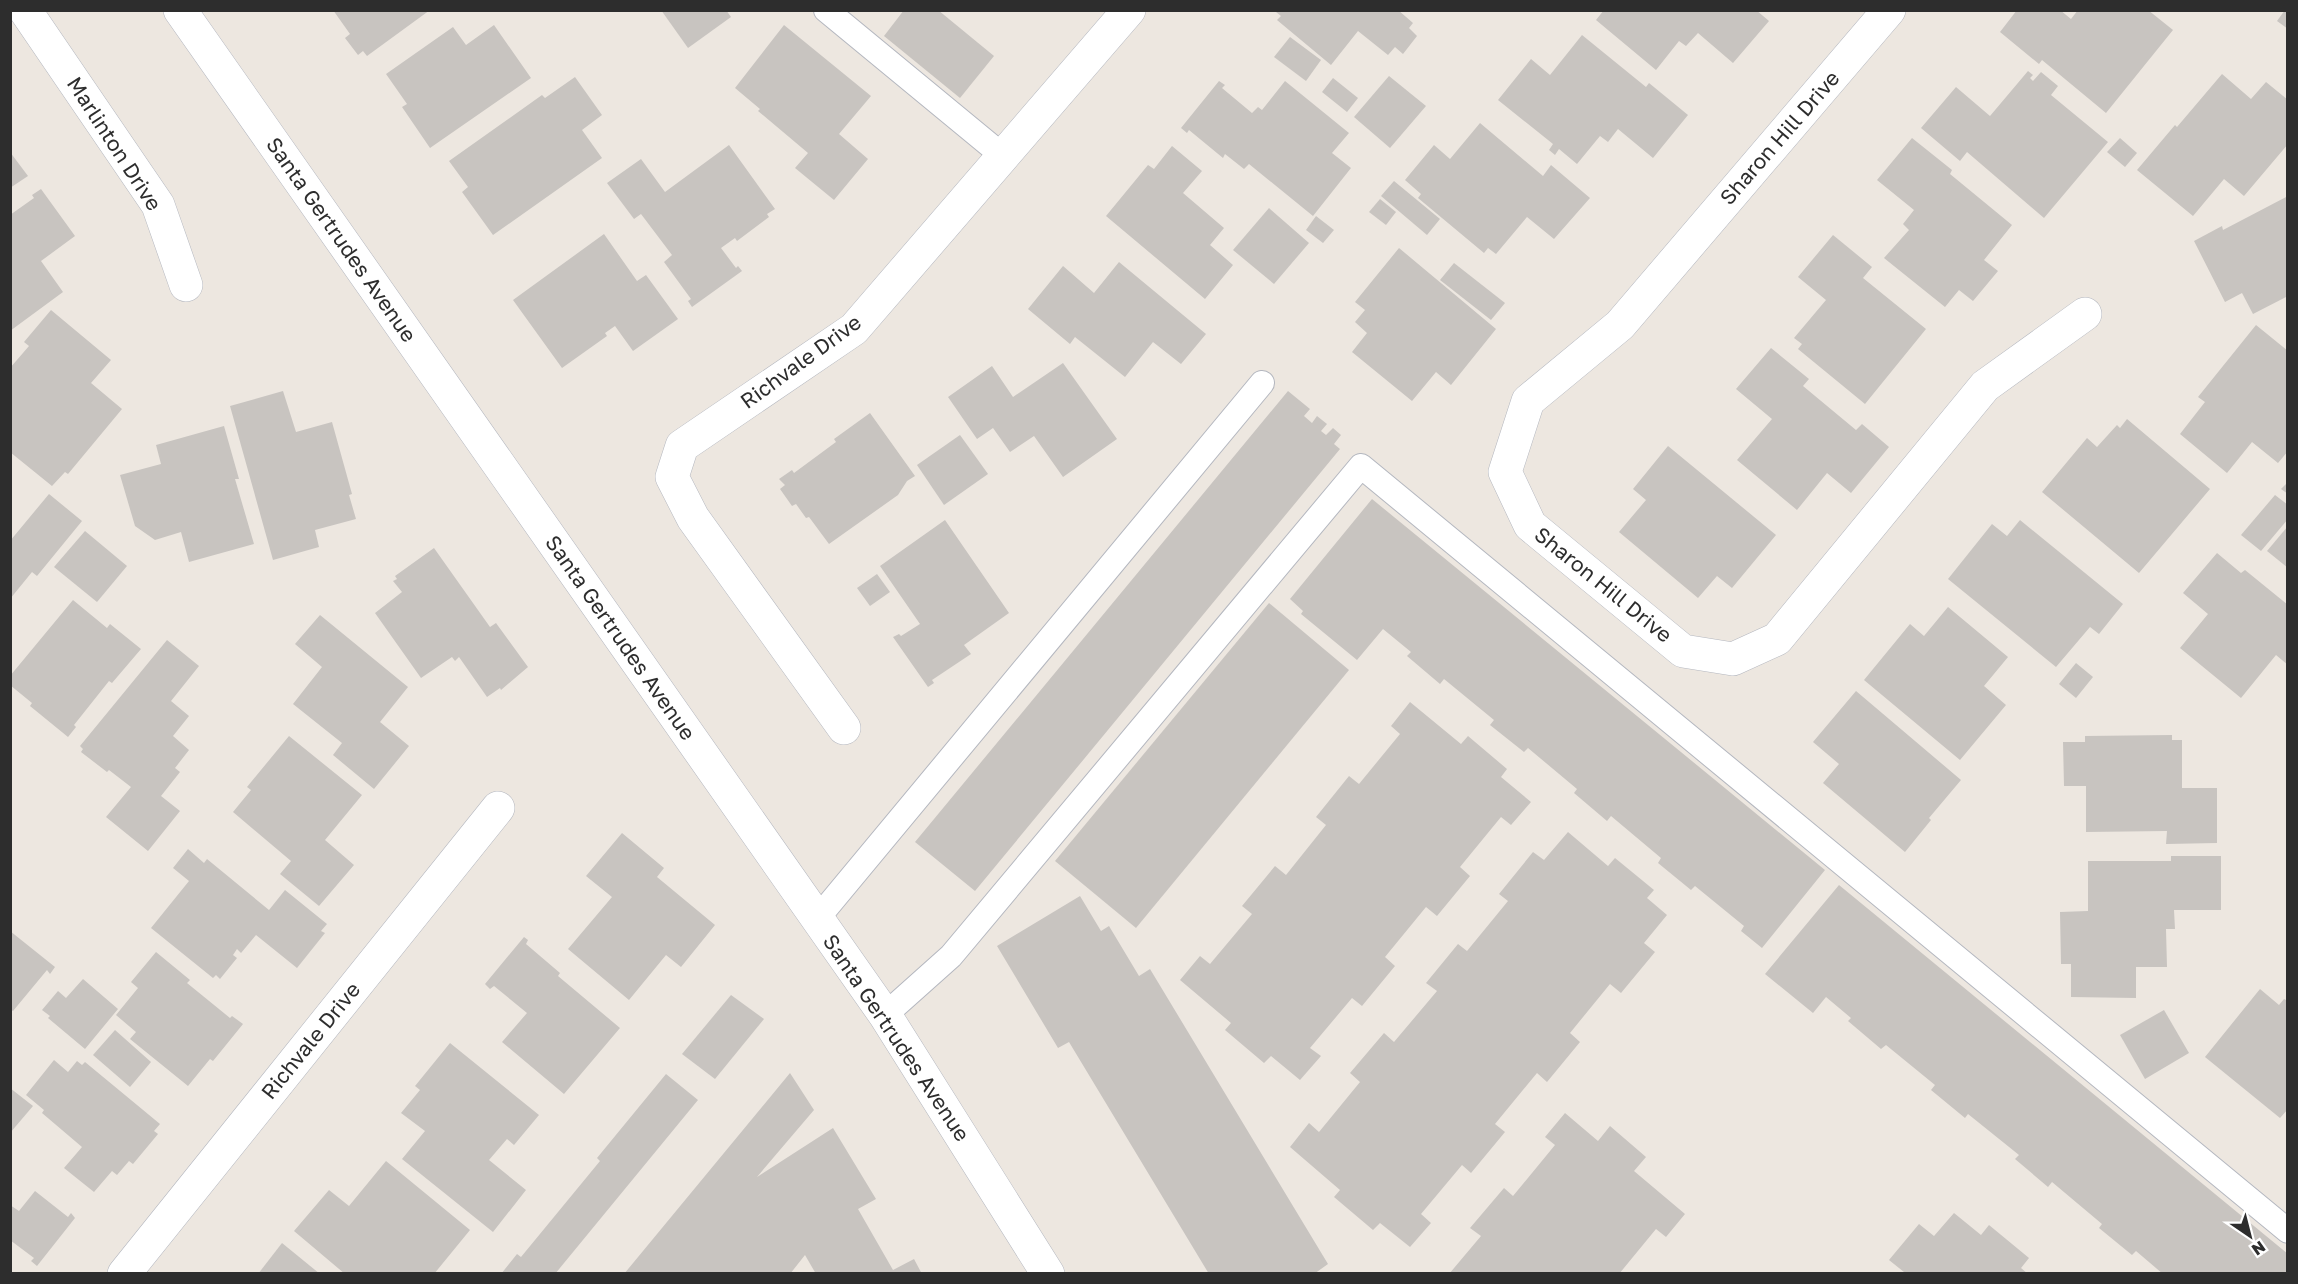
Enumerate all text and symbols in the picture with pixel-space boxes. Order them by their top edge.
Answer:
street label: Sharon Hill Drive [1714,65,1845,210]
street label: Marlinton Drive [62,72,168,215]
street label: Santa Gertrudes Avenue [261,132,422,347]
street label: Richvale Drive [735,309,866,414]
street label: Sharon Hill Drive [1530,521,1678,648]
street label: Santa Gertrudes Avenue [540,530,701,745]
street label: Santa Gertrudes Avenue [818,929,976,1146]
street label: Richvale Drive [255,977,365,1104]
north arrow [2220,1206,2280,1266]
text: N [2248,1237,2269,1260]

